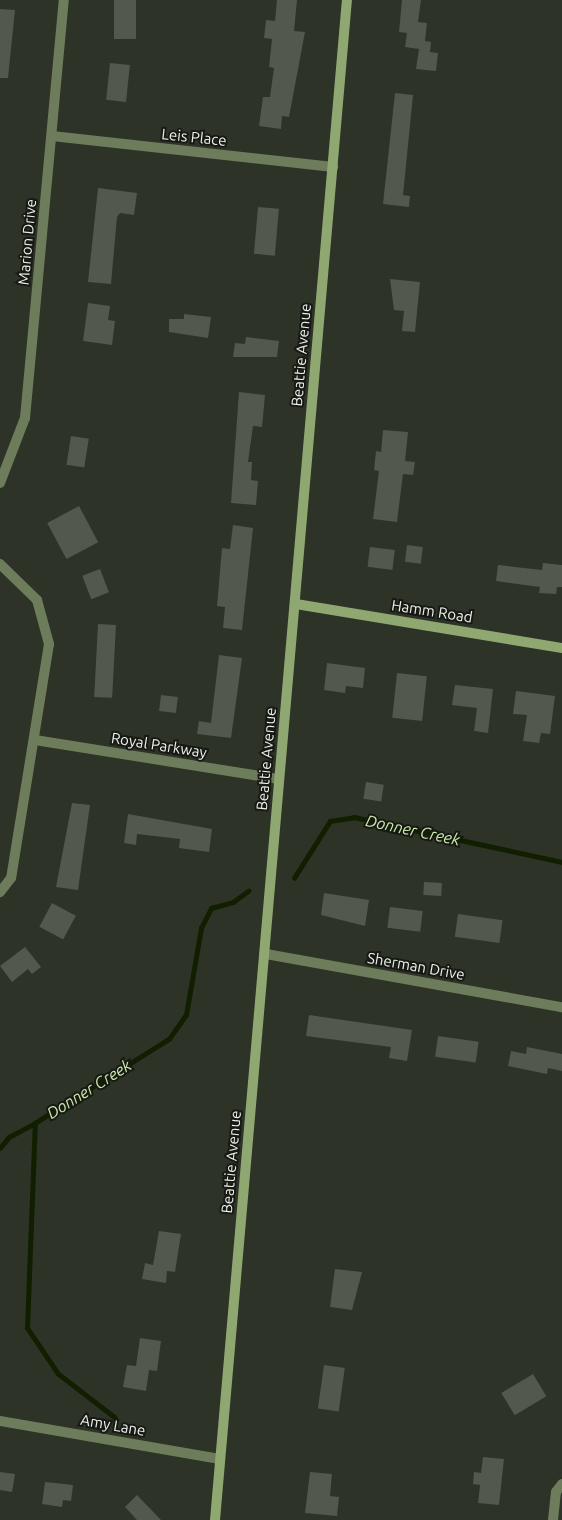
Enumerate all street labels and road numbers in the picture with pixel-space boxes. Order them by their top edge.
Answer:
street label: Leis Place [161,125,227,149]
street label: Marion Drive [14,198,40,286]
street label: Beattie Avenue [288,303,314,407]
street label: Hamm Road [390,596,474,626]
street label: Beattie Avenue [253,707,279,811]
street label: Royal Parkway [110,729,208,761]
street label: Sherman Drive [366,949,466,983]
street label: Beattie Avenue [218,1110,244,1214]
street label: Amy Lane [79,1410,147,1440]

